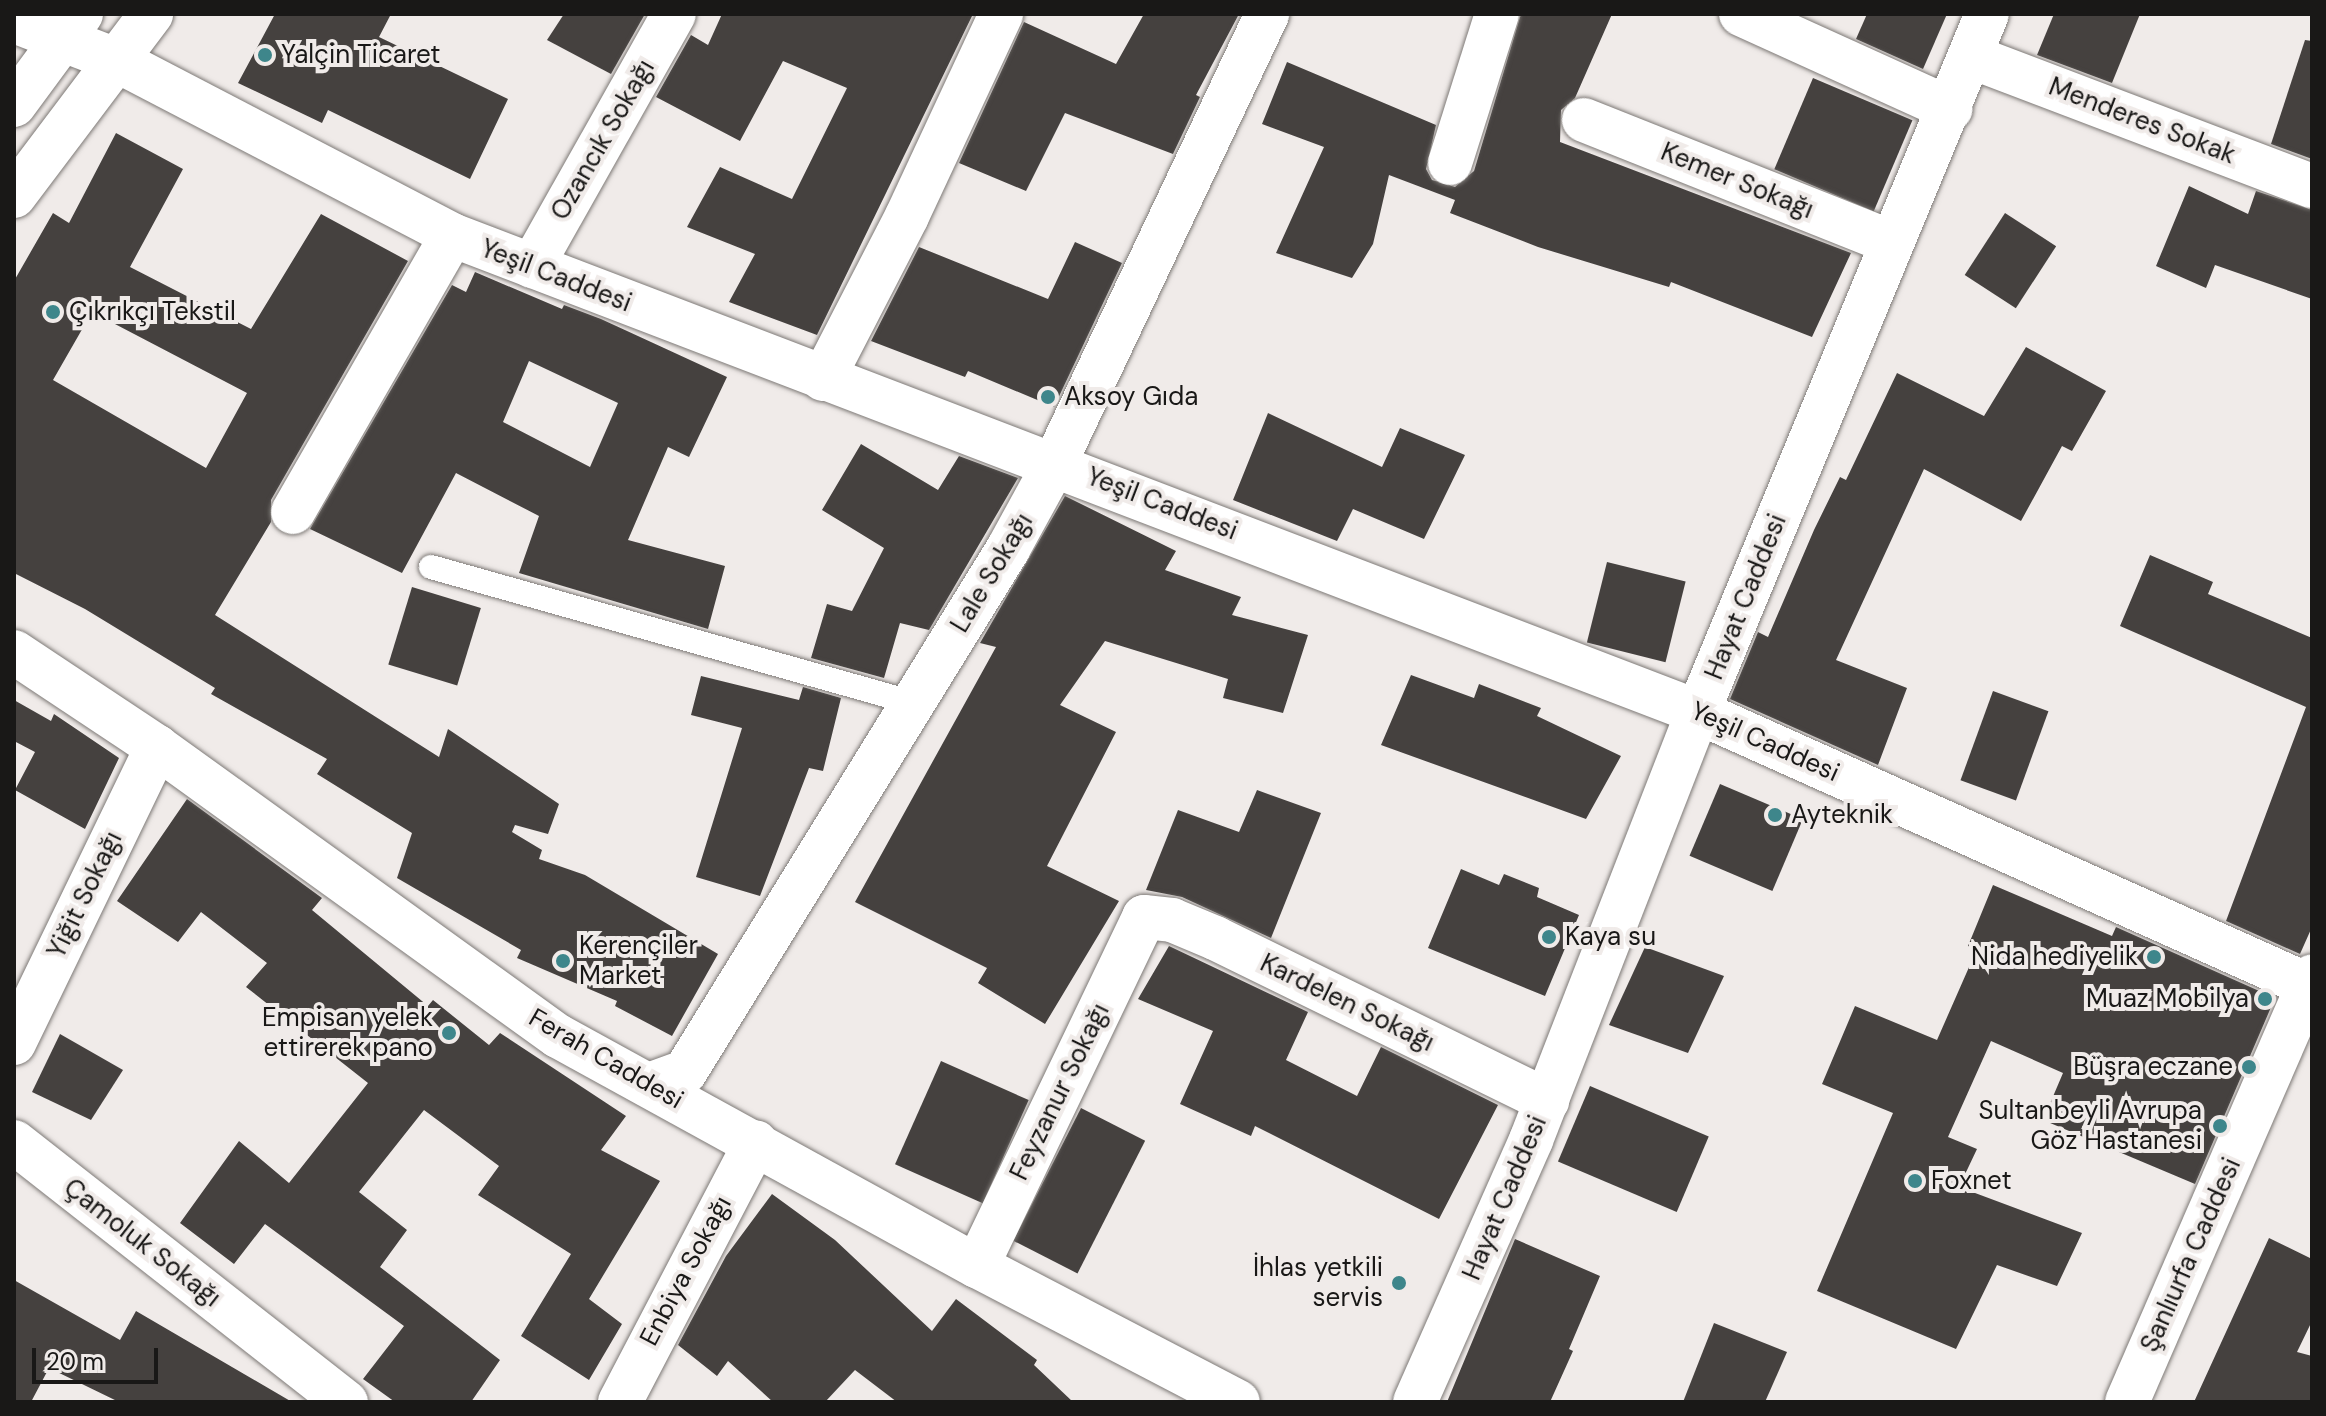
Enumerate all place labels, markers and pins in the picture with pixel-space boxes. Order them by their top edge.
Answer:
place label: Yalçin Ticaret [281,39,441,71]
marker: Yalçin Ticaret [256,46,274,64]
place label: Çıkrıkçı Tekstil [69,296,236,328]
marker: Çıkrıkçı Tekstil [44,303,62,321]
place label: Aksoy Gıda [1064,381,1198,413]
marker: Aksoy Gıda [1039,388,1057,406]
place label: Ayteknik [1791,799,1893,831]
marker: Ayteknik [1766,806,1784,824]
place label: Kaya su [1565,921,1656,953]
marker: Kaya su [1540,928,1558,946]
place label: Kerençiler Market [579,930,698,992]
place label: Nida hediyelik [1971,941,2138,973]
marker: Nida hediyelik [2145,948,2163,966]
marker: Kerençiler Market [554,952,572,970]
place label: Muaz Mobilya [2086,983,2249,1015]
marker: Muaz Mobilya [2256,990,2274,1008]
place label: Empisan yelek ettirerek pano [262,1002,433,1064]
marker: Empisan yelek ettirerek pano [440,1024,458,1042]
place label: Büşra eczane [2073,1051,2233,1083]
marker: Büşra eczane [2240,1058,2258,1076]
place label: Sultanbeyli Avrupa Göz Hastanesi [1978,1095,2202,1156]
marker: Sultanbeyli Avrupa Göz Hastanesi [2209,1115,2231,1137]
place label: Foxnet [1931,1165,2012,1197]
marker: Foxnet [1906,1172,1924,1190]
place label: İhlas yetkili servis [1253,1252,1383,1314]
marker: İhlas yetkili servis [1390,1274,1408,1292]

